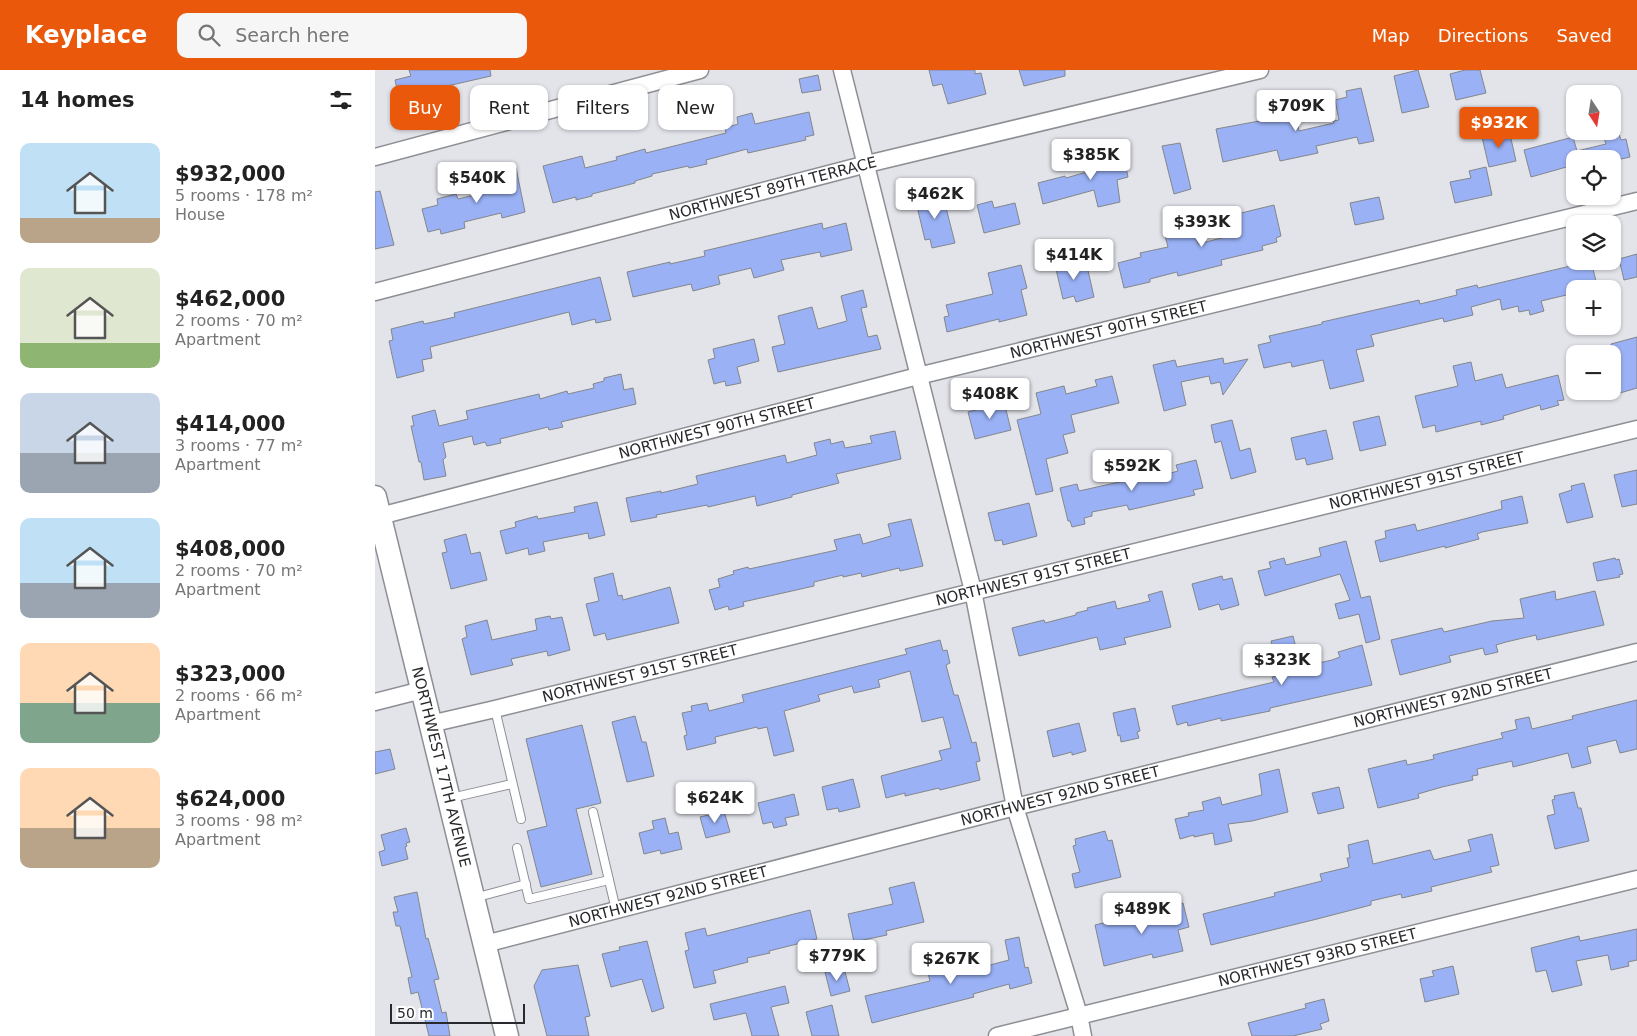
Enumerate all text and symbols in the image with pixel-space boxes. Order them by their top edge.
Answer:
search box [177,13,527,58]
text: Keyplace [25,21,147,49]
icon: search [195,21,223,49]
text: Search here [235,24,349,46]
text: Map [1372,25,1410,46]
text: Directions [1438,25,1528,46]
text: Saved [1556,25,1612,46]
chip: Buy [390,85,460,130]
chip: Rent [470,85,548,130]
chip: Filters [558,85,648,130]
chip: New [658,85,733,130]
north arrow [1566,85,1621,140]
map controls [1566,85,1621,400]
icon: filters [327,86,355,114]
text: 14 homes [20,88,135,112]
pin: $709K [1261,90,1331,132]
text: $709K [1268,96,1324,115]
pin: $932K [1464,106,1534,149]
text: $932K [1471,113,1527,132]
pin: $385K [1056,138,1126,181]
text: $385K [1063,145,1119,164]
button: locate [1566,150,1621,205]
street label: NORTHWEST 89TH TERRACE [667,153,878,224]
text: $932,000 [175,162,285,186]
pin: $540K [442,162,512,204]
icon: home [60,163,120,223]
text: $540K [449,168,505,187]
pin: $462K [900,178,970,220]
text: $462K [907,184,963,203]
text: 5 rooms · 178 m² [175,186,313,205]
text: House [175,205,225,224]
pin: $393K [1167,206,1237,248]
text: $393K [1174,212,1230,231]
button: layers [1566,215,1621,270]
pin: $414K [1039,238,1109,281]
text: $414K [1046,245,1102,264]
button: + [1566,280,1621,335]
text: $462,000 [175,287,285,311]
icon: home [60,288,120,348]
street label: NORTHWEST 90TH STREET [1008,297,1210,362]
text: 2 rooms · 70 m² [175,311,303,330]
text: Apartment [175,330,261,349]
button: − [1566,345,1621,400]
pin: $408K [955,378,1025,420]
text: $408K [962,384,1018,403]
street label: NORTHWEST 90TH STREET [617,394,818,463]
text: $414,000 [175,412,285,436]
icon: home [60,413,120,473]
text: 3 rooms · 77 m² [175,436,303,455]
street label: NORTHWEST 91ST STREET [1327,448,1527,513]
pin: $592K [1097,450,1167,492]
text: Apartment [175,455,261,474]
text: $592K [1104,456,1160,475]
text: $408,000 [175,537,285,561]
icon: home [60,538,120,598]
street label: NORTHWEST 91ST STREET [934,544,1134,610]
text: 2 rooms · 70 m² [175,561,303,580]
text: Apartment [175,580,261,599]
street label: NORTHWEST 91ST STREET [540,641,740,706]
pin: $323K [1247,644,1317,686]
text: $323K [1254,650,1310,669]
text: $323,000 [175,662,285,686]
icon: home [60,663,120,723]
street label: NORTHWEST 92ND STREET [1352,664,1555,731]
street label: NORTHWEST 17TH AVENUE [408,665,474,869]
text: 2 rooms · 66 m² [175,686,303,705]
text: Apartment [175,705,261,724]
street label: NORTHWEST 92ND STREET [959,762,1162,830]
pin: $624K [680,782,750,824]
text: $624,000 [175,787,285,811]
icon: home [60,788,120,848]
text: $624K [687,788,743,807]
text: 3 rooms · 98 m² [175,811,303,830]
text: Apartment [175,830,261,849]
street label: NORTHWEST 92ND STREET [567,862,770,931]
pin: $489K [1107,892,1177,935]
text: $489K [1114,899,1170,918]
street label: NORTHWEST 93RD STREET [1216,924,1419,990]
pin: $779K [802,940,872,982]
pin: $267K [916,942,986,985]
text: $779K [809,946,865,965]
text: $267K [923,949,979,968]
scale bar [390,1001,525,1024]
text: 50 m [397,1005,433,1021]

